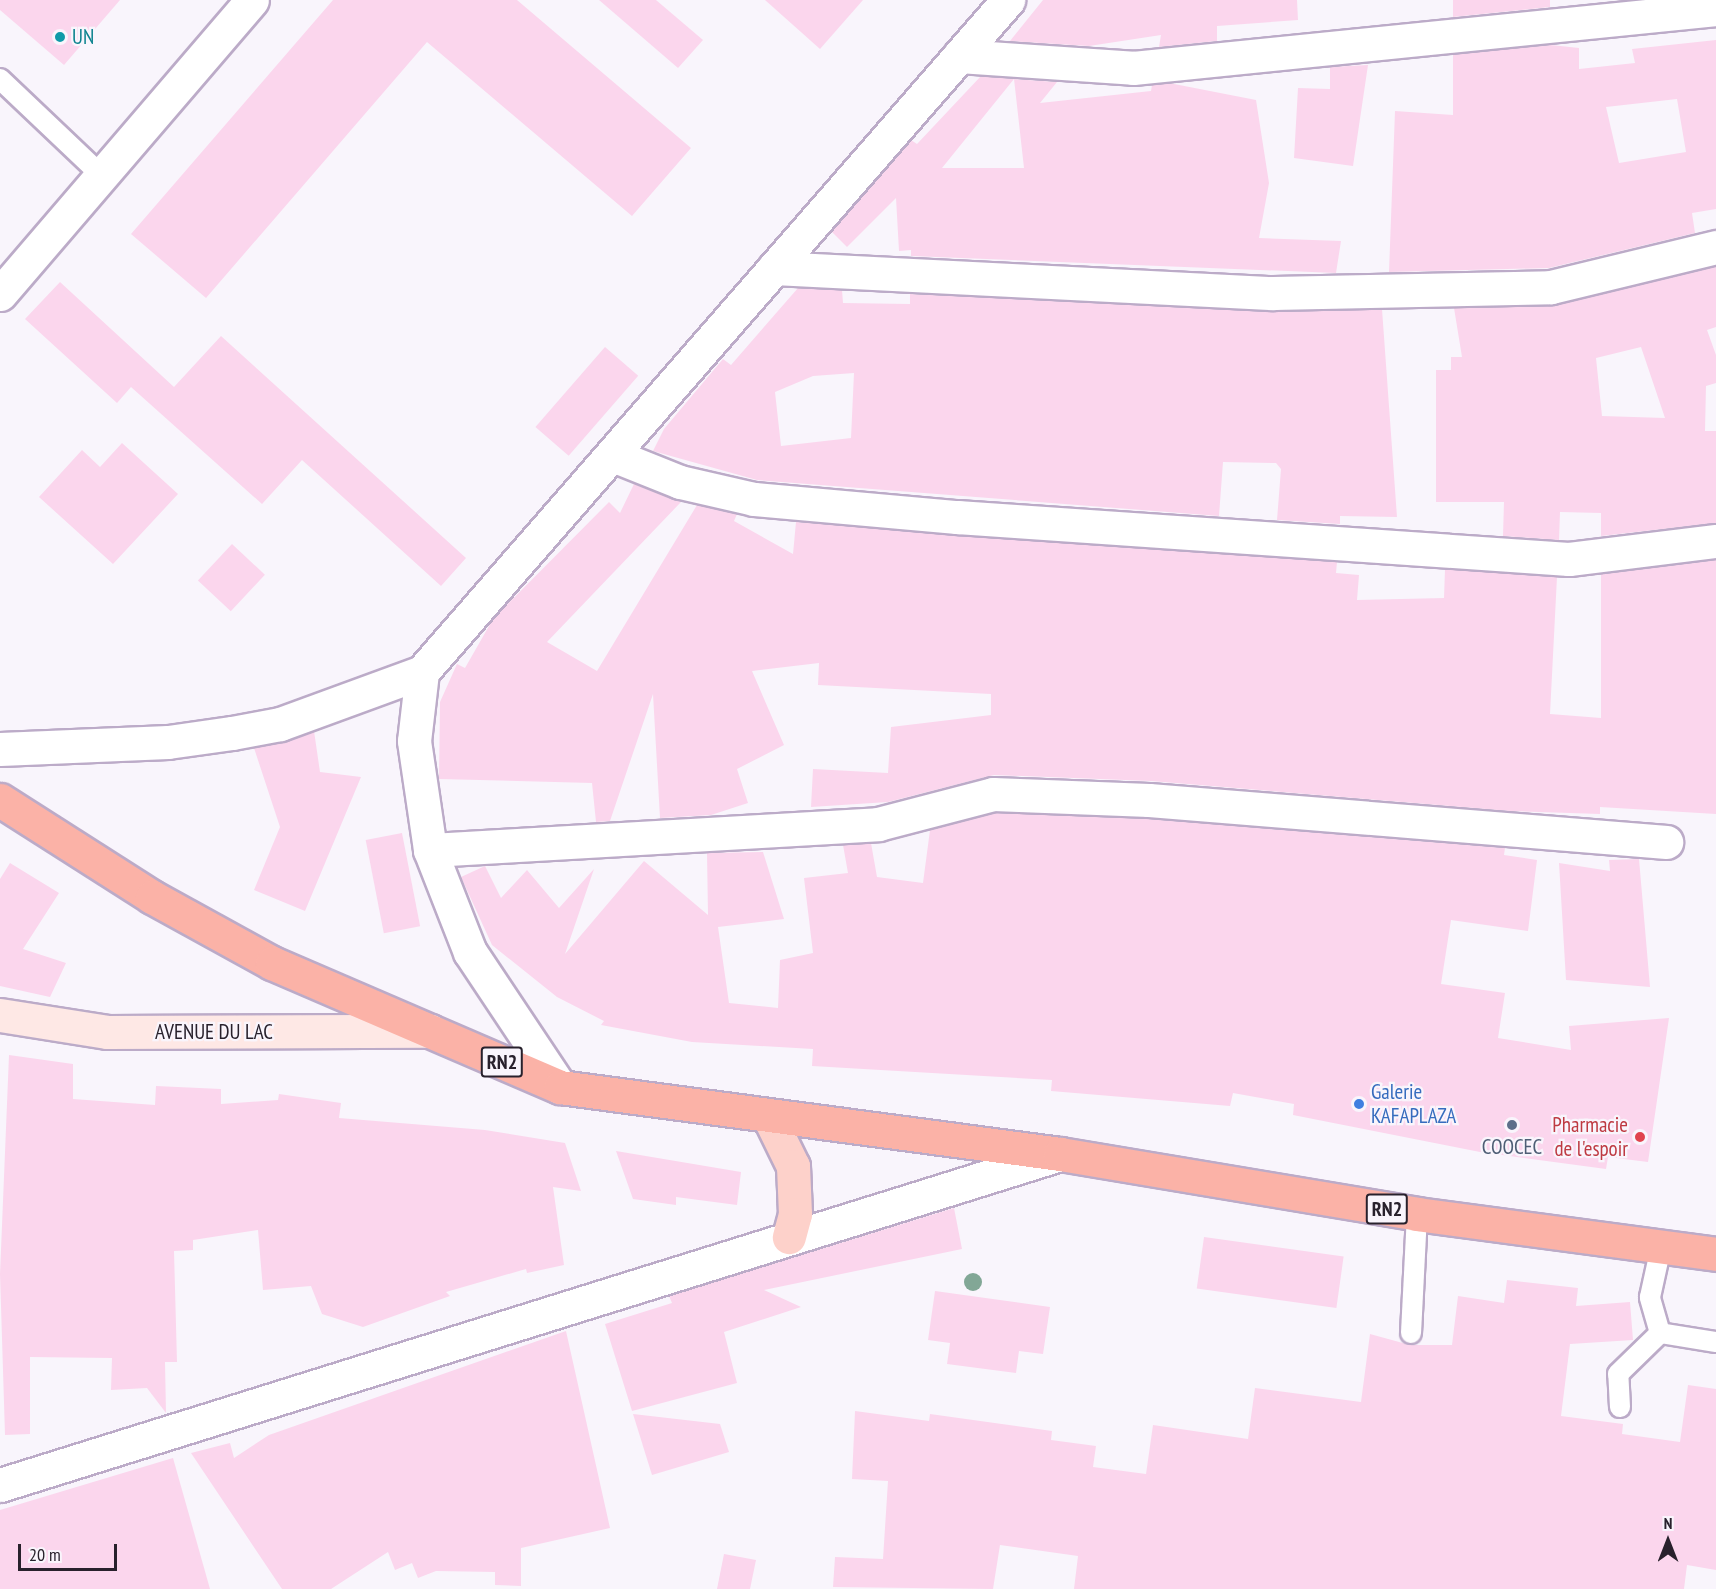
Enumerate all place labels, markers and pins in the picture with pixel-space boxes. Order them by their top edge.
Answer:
place label: UN [72,24,94,50]
marker: UN [53,30,67,44]
place label: Galerie KAFAPLAZA [1371,1079,1456,1129]
marker: Galerie KAFAPLAZA [1352,1097,1366,1111]
place label: Pharmacie de l'espoir [1552,1112,1628,1162]
marker: COOCEC [1505,1118,1519,1132]
marker: Pharmacie de l'espoir [1633,1130,1647,1144]
place label: COOCEC [1482,1134,1542,1160]

